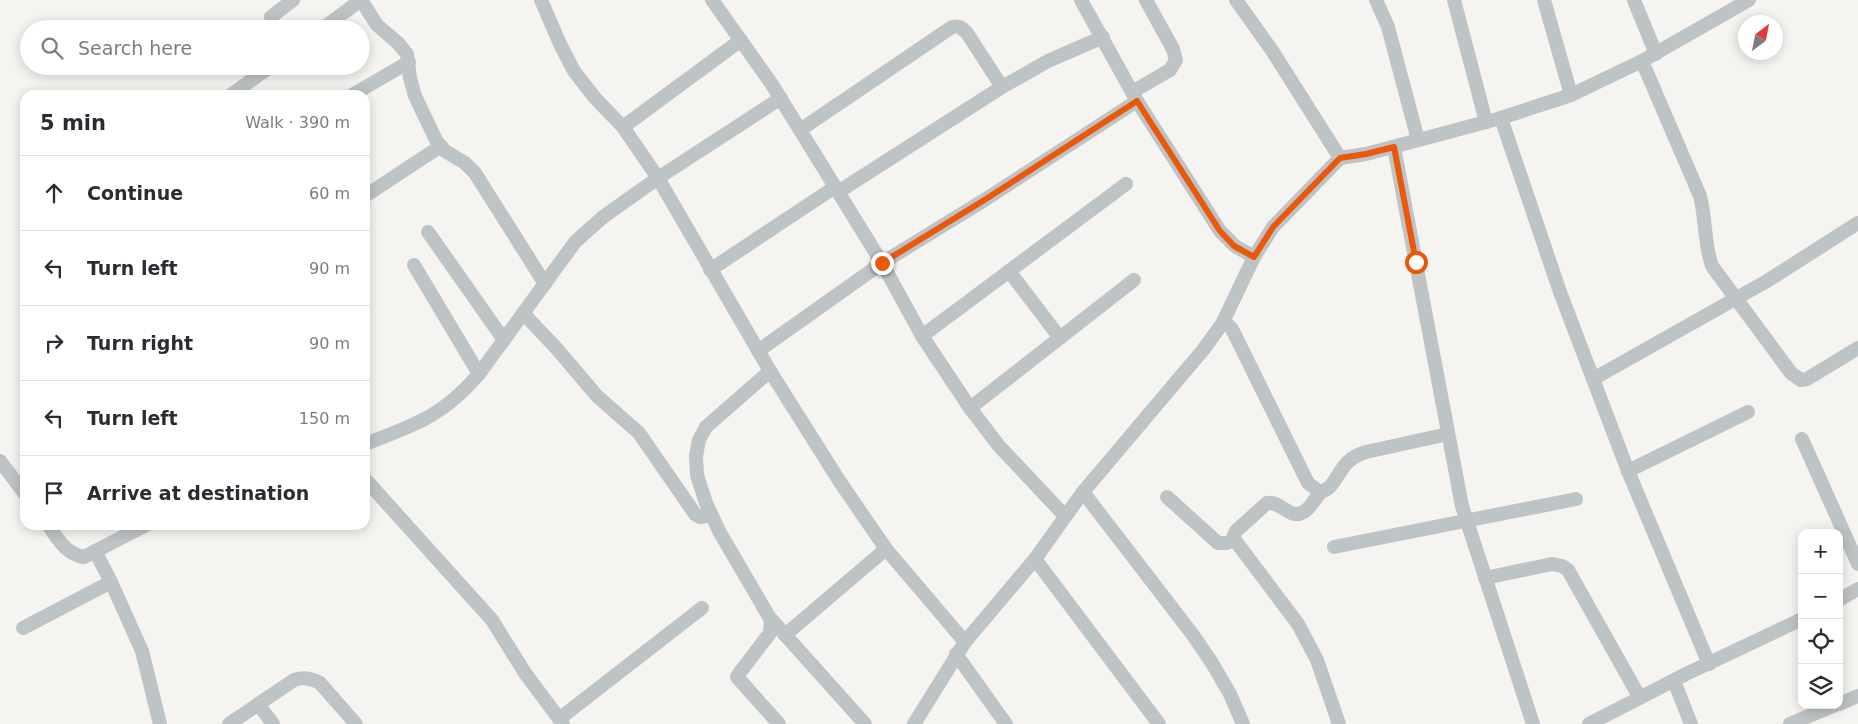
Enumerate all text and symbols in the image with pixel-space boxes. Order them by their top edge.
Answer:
north arrow [1738,15,1783,60]
search box [20,20,370,75]
icon: search [38,34,66,62]
text: Search here [78,37,192,59]
text: 5 min [40,111,106,135]
text: Walk · 390 m [245,113,350,132]
icon: ahead [40,179,68,207]
text: Continue [87,182,183,204]
text: 60 m [309,184,350,203]
route start [1405,251,1428,274]
route end [871,252,894,275]
icon: left [40,254,68,282]
text: Turn left [87,257,178,279]
text: 90 m [309,259,350,278]
icon: right [40,329,68,357]
text: Turn right [87,332,193,354]
text: 90 m [309,334,350,353]
icon: left [40,404,68,432]
text: Turn left [87,407,178,429]
text: 150 m [299,409,350,428]
icon: arrive [40,479,68,507]
text: Arrive at destination [87,482,309,504]
map controls [1798,529,1843,709]
button: + [1798,529,1843,574]
button: − [1798,574,1843,619]
button: locate [1798,619,1843,664]
button: layers [1798,664,1843,709]

